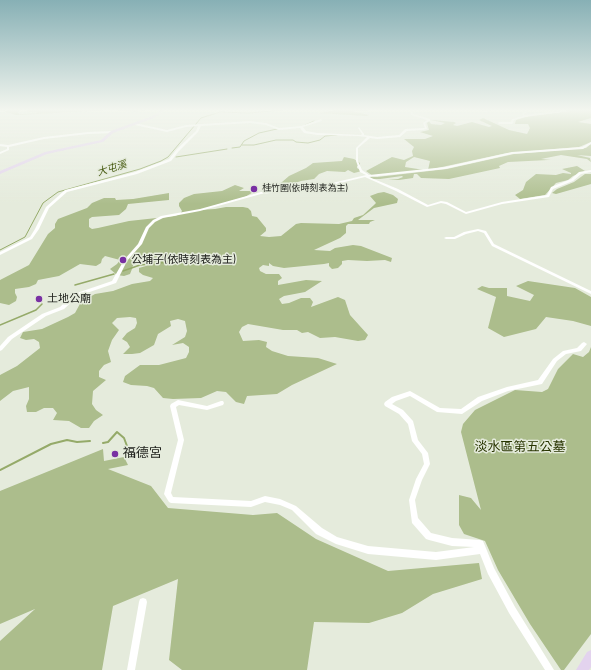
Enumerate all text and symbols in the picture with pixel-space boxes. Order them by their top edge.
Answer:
water label: 大屯溪 [96,159,128,179]
marker: 桂竹圍(依時刻表為主) [249,184,259,194]
place label: 桂竹圍(依時刻表為主) [262,184,348,194]
place label: 公埔子(依時刻表為主) [131,253,236,267]
marker: 公埔子(依時刻表為主) [118,255,128,265]
place label: 土地公廟 [47,292,91,306]
marker: 土地公廟 [34,294,44,304]
park label: 淡水區第五公墓 [475,440,565,456]
place label: 福德宮 [123,446,162,462]
marker: 福德宮 [110,449,120,459]

